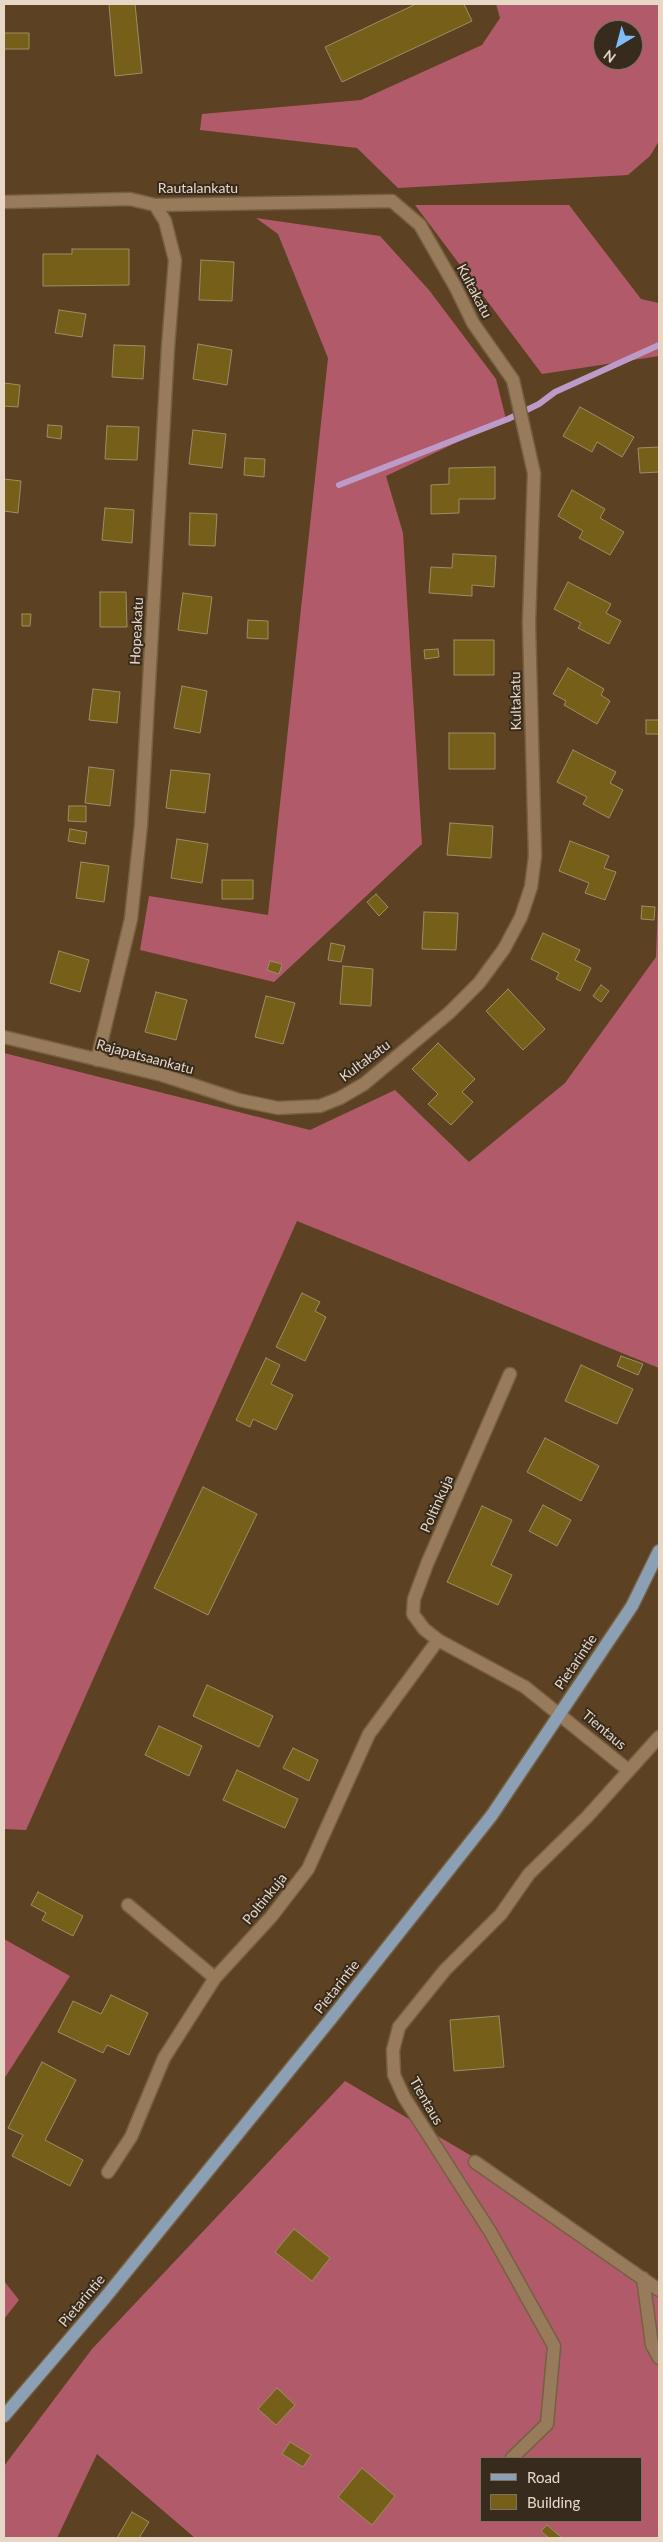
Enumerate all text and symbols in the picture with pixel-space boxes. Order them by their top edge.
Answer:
north arrow [593,20,643,70]
text: N [600,47,619,67]
street label: Rautalankatu [158,180,238,196]
street label: Kultakatu [453,261,495,321]
street label: Hopeakatu [127,597,147,665]
street label: Kultakatu [507,671,525,731]
street label: Rajapatsaankatu [94,1036,196,1078]
street label: Kultakatu [336,1037,394,1085]
street label: Poltinkuja [417,1473,457,1535]
street label: Pietarintie [551,1631,601,1693]
street label: Tientaus [578,1707,630,1753]
street label: Poltinkuja [239,1870,291,1928]
street label: Pietarintie [311,1957,363,2017]
street label: Tientaus [406,2074,446,2128]
street label: Pietarintie [55,2271,109,2331]
legend [480,2457,643,2522]
text: Road [527,2468,560,2486]
text: Building [527,2493,580,2511]

